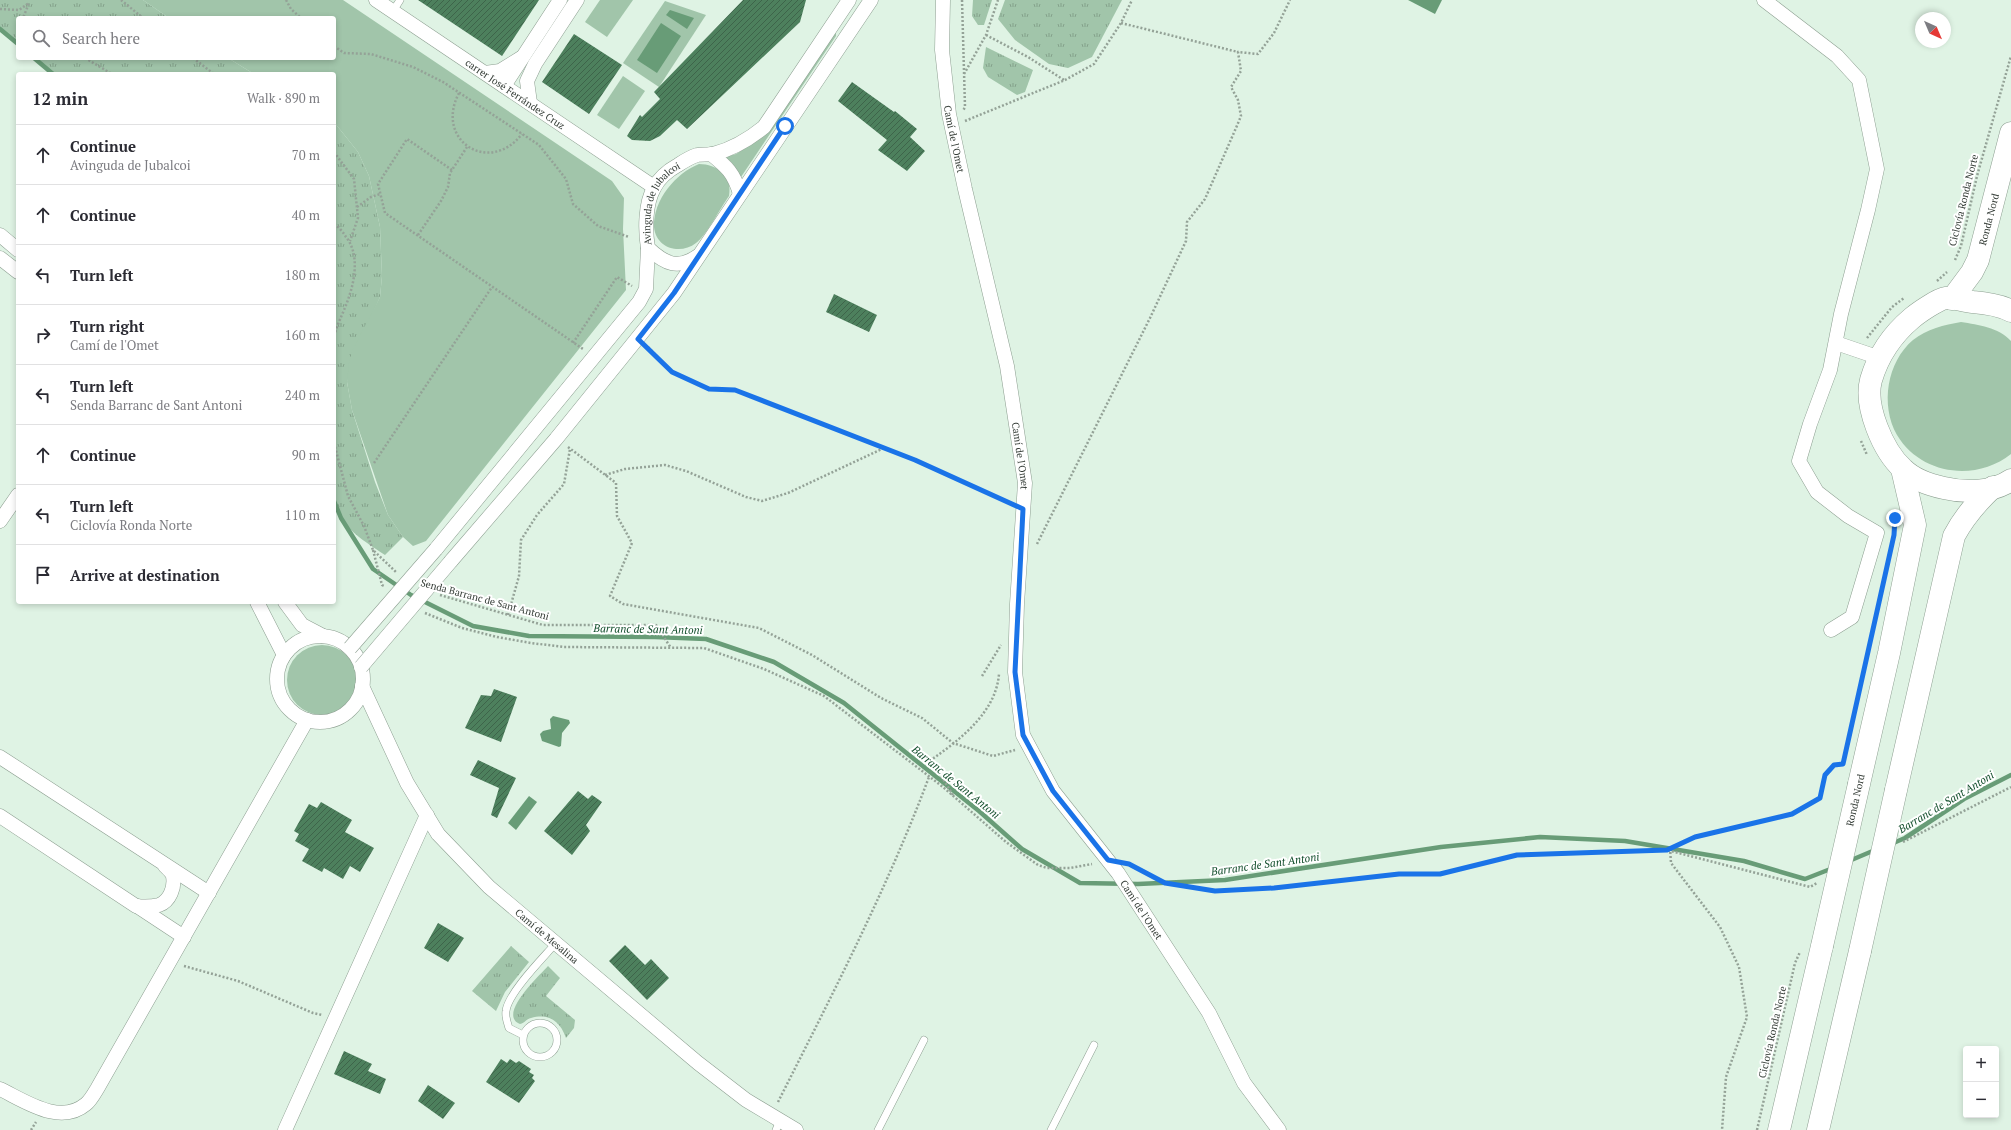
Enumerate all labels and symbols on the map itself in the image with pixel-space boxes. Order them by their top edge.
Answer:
north arrow [1915,12,1951,48]
street label: carrer José Ferrández Cruz [463,56,568,132]
street label: Camí de l'Omet [941,105,967,174]
route start [776,117,794,135]
street label: Ciclovía Ronda Norte [1946,153,1981,247]
street label: Avinguda de Jubalcoi [640,159,682,246]
street label: Ronda Nord [1976,192,2002,247]
street label: Camí de l'Omet [1009,421,1031,491]
route end [1886,509,1904,527]
street label: Senda Barranc de Sant Antoni [419,576,551,623]
water label: Barranc de Sant Antoni [592,621,703,637]
water label: Barranc de Sant Antoni [908,742,1003,822]
water label: Barranc de Sant Antoni [1895,768,1996,837]
street label: Ronda Nord [1843,772,1868,827]
water label: Barranc de Sant Antoni [1209,849,1320,879]
street label: Camí de l'Omet [1117,878,1166,942]
street label: Camí de Mesalina [512,906,581,967]
street label: Ciclovía Ronda Norte [1756,985,1789,1079]

